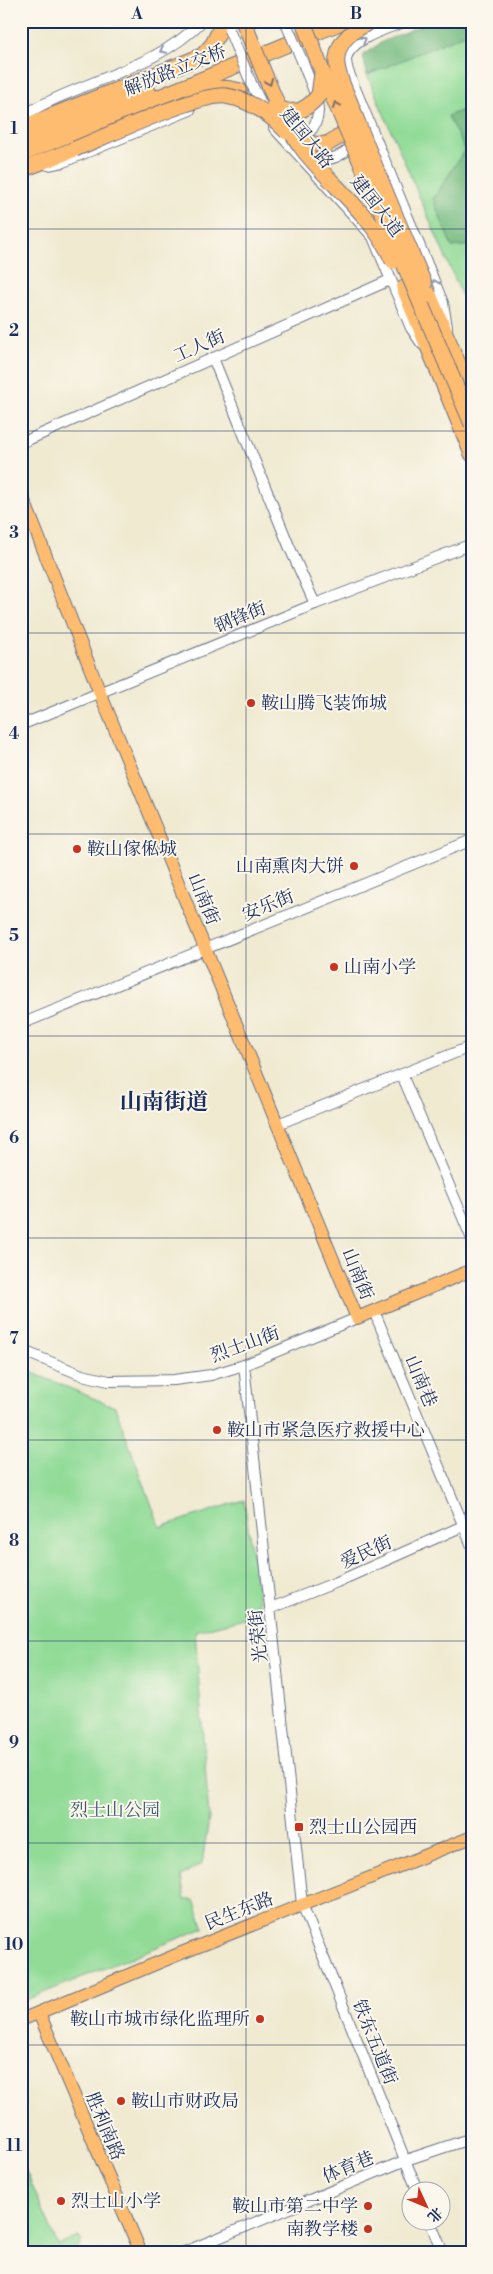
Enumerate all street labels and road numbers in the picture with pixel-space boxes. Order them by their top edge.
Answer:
street label: 解放路立交桥 [121,40,230,101]
street label: 建国大路 [275,103,338,174]
street label: 建国大道 [345,171,408,242]
street label: 工人街 [170,325,229,368]
street label: 钢锋街 [211,597,270,638]
street label: 山南街 [183,870,224,929]
street label: 安乐街 [239,885,298,926]
street label: 山南街 [337,1245,378,1304]
street label: 烈士山街 [207,1321,283,1368]
street label: 山南巷 [399,1352,442,1411]
street label: 爱民街 [337,1531,396,1574]
street label: 光荣街 [244,1608,273,1664]
street label: 民生东路 [202,1887,277,1936]
street label: 铁东五道街 [347,1996,402,2088]
street label: 胜利南路 [80,2089,129,2164]
street label: 体育巷 [319,2146,378,2189]

